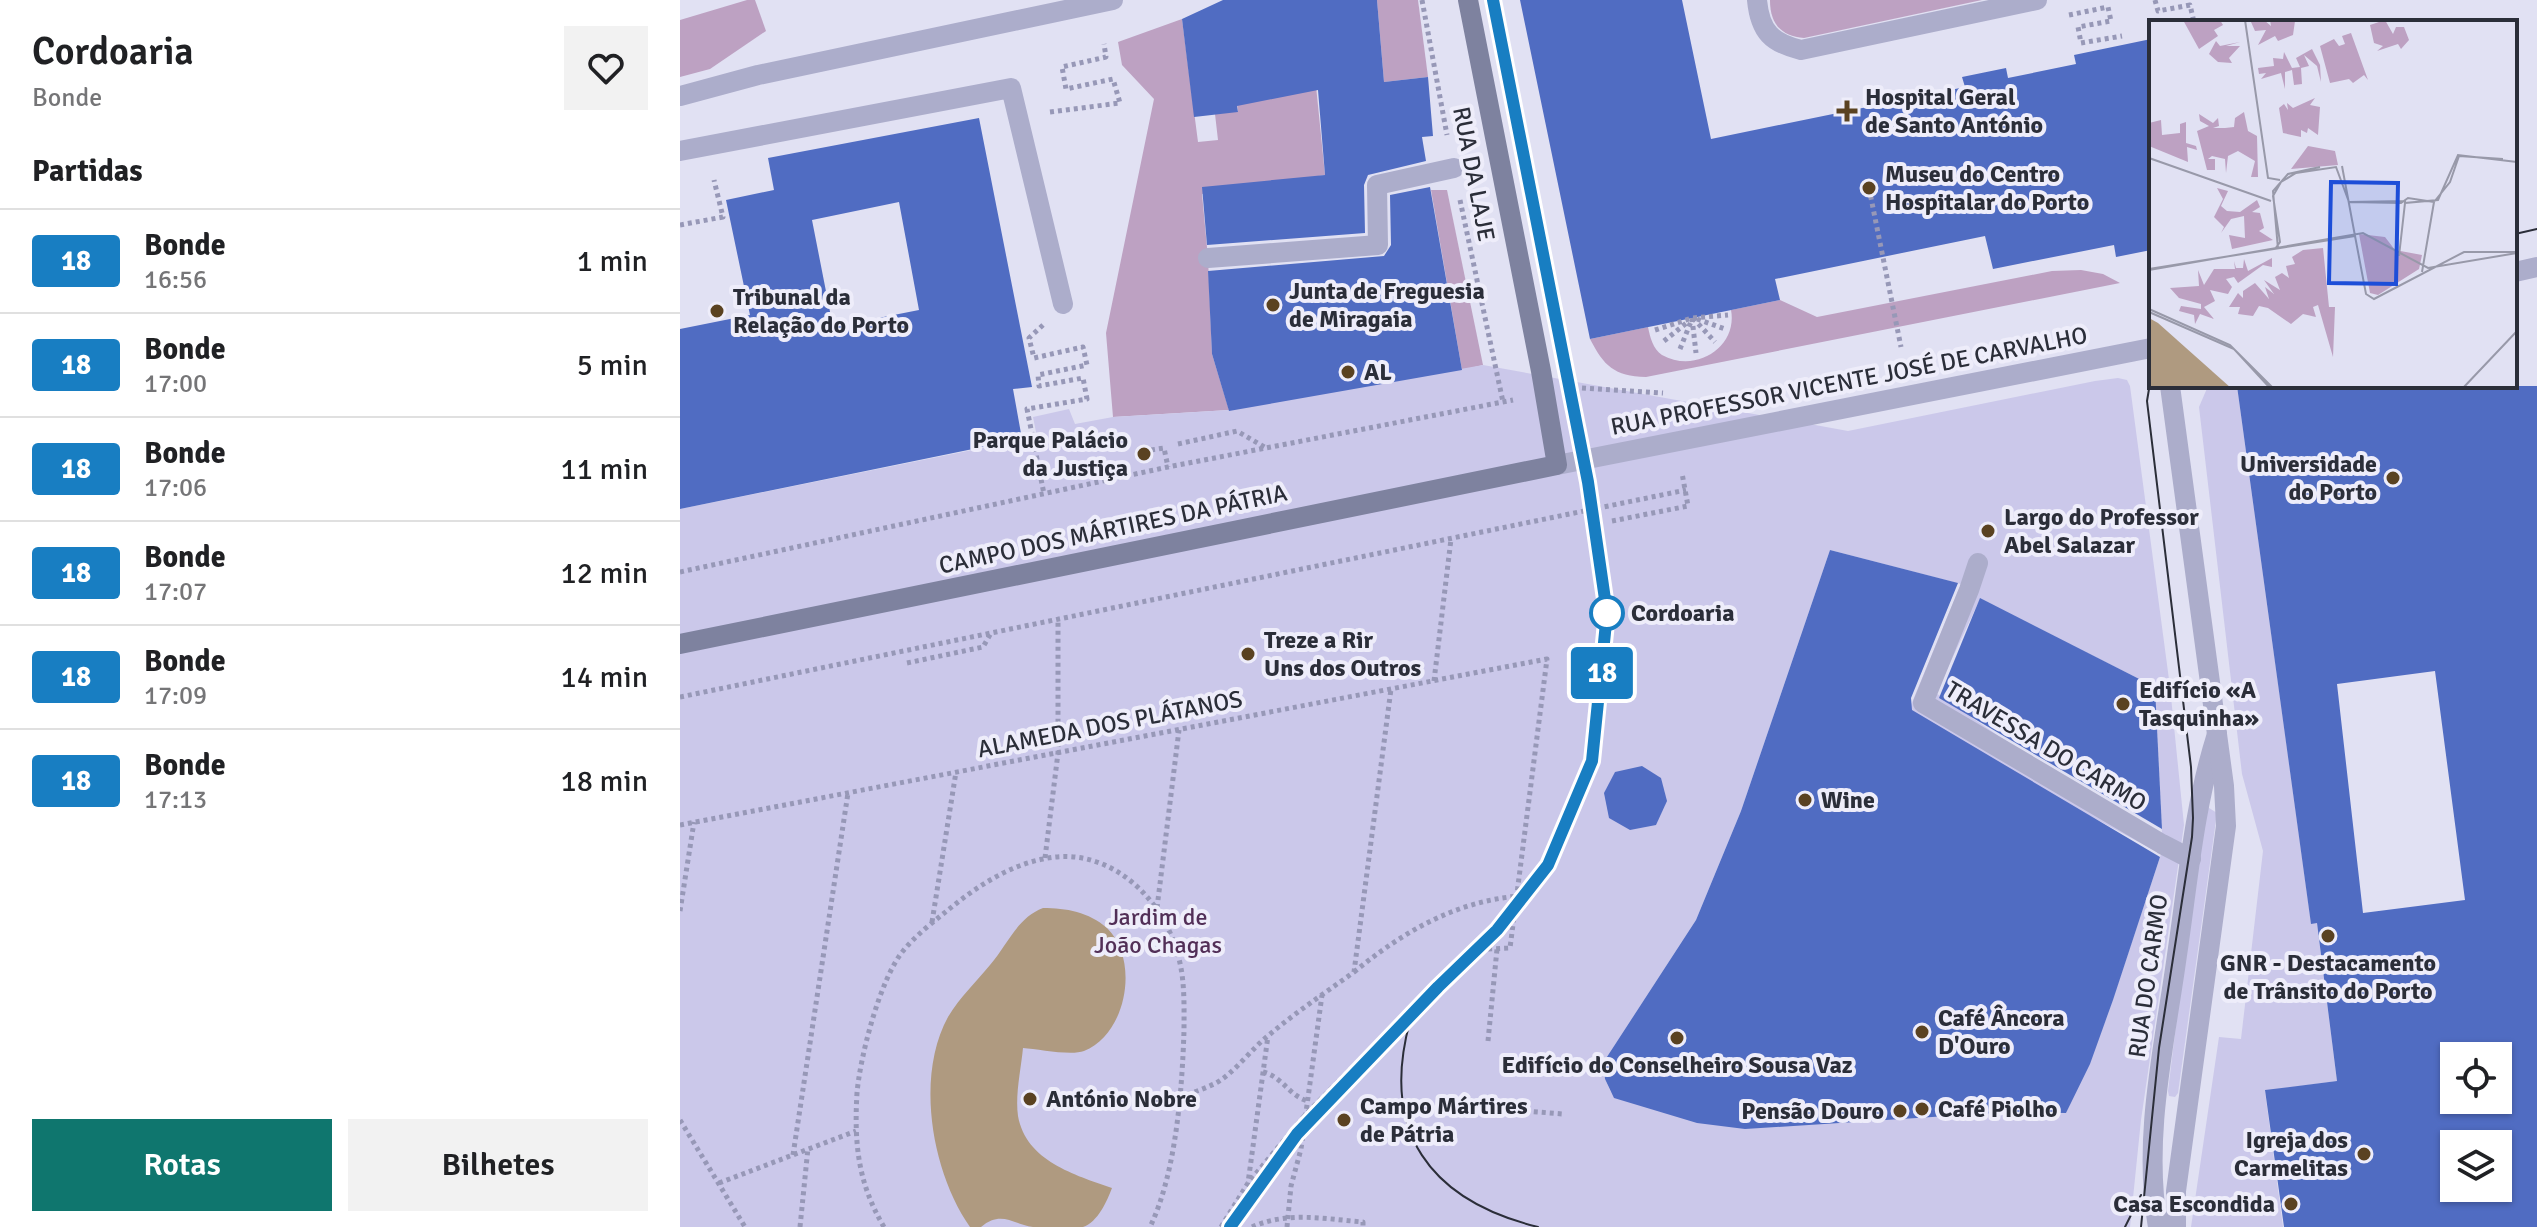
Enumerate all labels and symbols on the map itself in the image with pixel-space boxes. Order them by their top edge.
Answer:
inset map [2149,20,2517,388]
place label: Hospital Geral de Santo António [1865,82,2043,140]
marker: Hospital Geral de Santo António [1836,100,1858,122]
street label: RUA DA LAJE [1446,104,1502,244]
place label: Museu do Centro Hospitalar do Porto [1885,159,2089,217]
marker: Museu do Centro Hospitalar do Porto [1860,179,1878,197]
place label: Junta de Freguesia de Miragaia [1289,276,1485,334]
place label: Tribunal da Relação do Porto [733,282,909,340]
marker: Junta de Freguesia de Miragaia [1264,296,1282,314]
marker: Tribunal da Relação do Porto [708,302,726,320]
street label: RUA PROFESSOR VICENTE JOSÉ DE CARVALHO [1608,320,2090,442]
place label: AL [1364,357,1392,387]
marker: AL [1339,363,1357,381]
place label: Parque Palácio da Justiça [973,425,1128,483]
marker: Parque Palácio da Justiça [1135,445,1153,463]
place label: Universidade do Porto [2240,449,2377,507]
marker: Universidade do Porto [2384,469,2402,487]
street label: CAMPO DOS MÁRTIRES DA PÁTRIA [936,477,1290,581]
place label: Largo do Professor Abel Salazar [2004,502,2199,560]
marker: Largo do Professor Abel Salazar [1979,522,1997,540]
marker: Cordoaria [1590,596,1624,630]
place label: Cordoaria [1631,598,1735,628]
place label: Treze a Rir Uns dos Outros [1264,625,1421,683]
marker: Treze a Rir Uns dos Outros [1239,645,1257,663]
line badge: 18 [1566,647,1638,699]
street label: TRAVESSA DO CARMO [1940,674,2152,818]
place label: Edifício «A Tasquinha» [2139,675,2259,733]
street label: ALAMEDA DOS PLÁTANOS [975,684,1245,764]
marker: Edifício «A Tasquinha» [2114,695,2132,713]
place label: Wine [1821,785,1875,815]
marker: Wine [1796,791,1814,809]
street label: RUA DO CARMO [2122,892,2174,1060]
park label: Jardim de João Chagas [1094,902,1222,960]
marker: GNR - Destacamento de Trânsito do Porto [2319,927,2337,945]
place label: GNR - Destacamento de Trânsito do Porto [2220,948,2436,1006]
place label: Café Âncora D'Ouro [1938,1003,2064,1061]
marker: Café Âncora D'Ouro [1913,1023,1931,1041]
marker: Edifício do Conselheiro Sousa Vaz [1668,1029,1686,1047]
place label: Edifício do Conselheiro Sousa Vaz [1501,1050,1853,1080]
place label: António Nobre [1046,1084,1197,1114]
marker: António Nobre [1021,1090,1039,1108]
place label: Campo Mártires de Pátria [1360,1091,1528,1149]
place label: Café Piolho [1938,1094,2058,1124]
place label: Pensão Douro [1741,1096,1884,1126]
marker: Café Piolho [1913,1100,1931,1118]
marker: Pensão Douro [1891,1102,1909,1120]
marker: Campo Mártires de Pátria [1335,1111,1353,1129]
place label: Igreja dos Carmelitas [2234,1125,2348,1183]
marker: Igreja dos Carmelitas [2355,1145,2373,1163]
place label: Casa Escondida [2113,1189,2275,1219]
marker: Casa Escondida [2282,1195,2300,1213]

